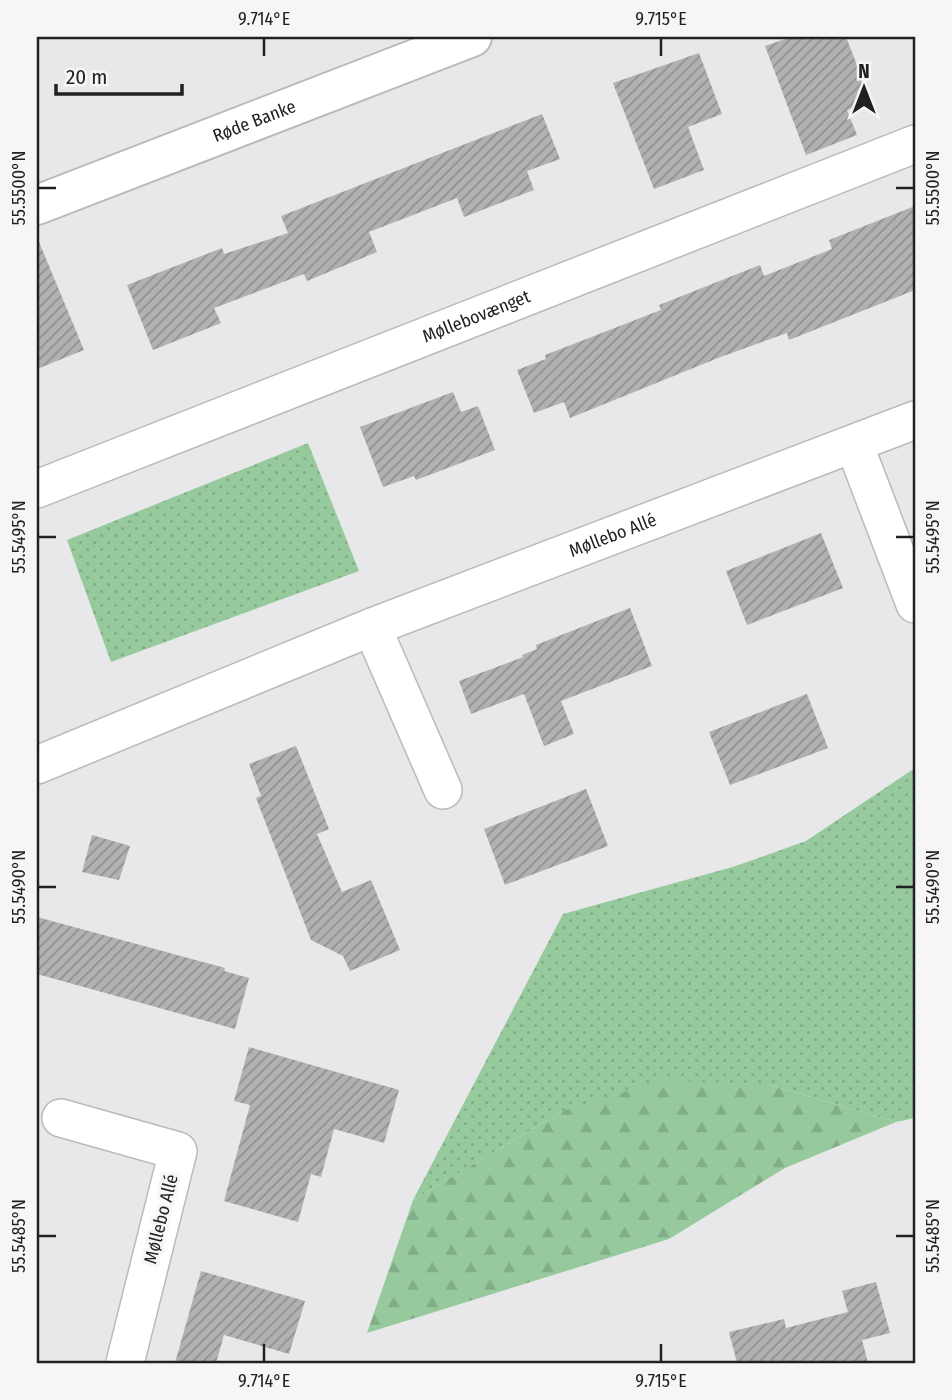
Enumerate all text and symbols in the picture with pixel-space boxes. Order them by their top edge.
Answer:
text: 9.714°E [238,8,290,30]
text: 9.715°E [635,8,687,30]
scale bar [56,52,182,96]
north arrow [830,52,900,122]
text: N [858,60,870,83]
text: 20 m [66,64,107,90]
street label: Røde Banke [210,95,299,147]
text: 55.5500°N [8,151,30,226]
text: 55.5500°N [922,151,944,226]
street label: Møllebovænget [419,285,533,347]
text: 55.5495°N [8,500,30,574]
text: 55.5495°N [922,500,944,574]
street label: Møllebo Allé [566,509,660,562]
text: 55.5490°N [8,850,30,924]
text: 55.5490°N [922,850,944,924]
street label: Møllebo Allé [139,1172,183,1266]
text: 55.5485°N [8,1199,30,1273]
text: 55.5485°N [922,1199,944,1273]
text: 9.714°E [238,1370,290,1392]
text: 9.715°E [635,1370,687,1392]

